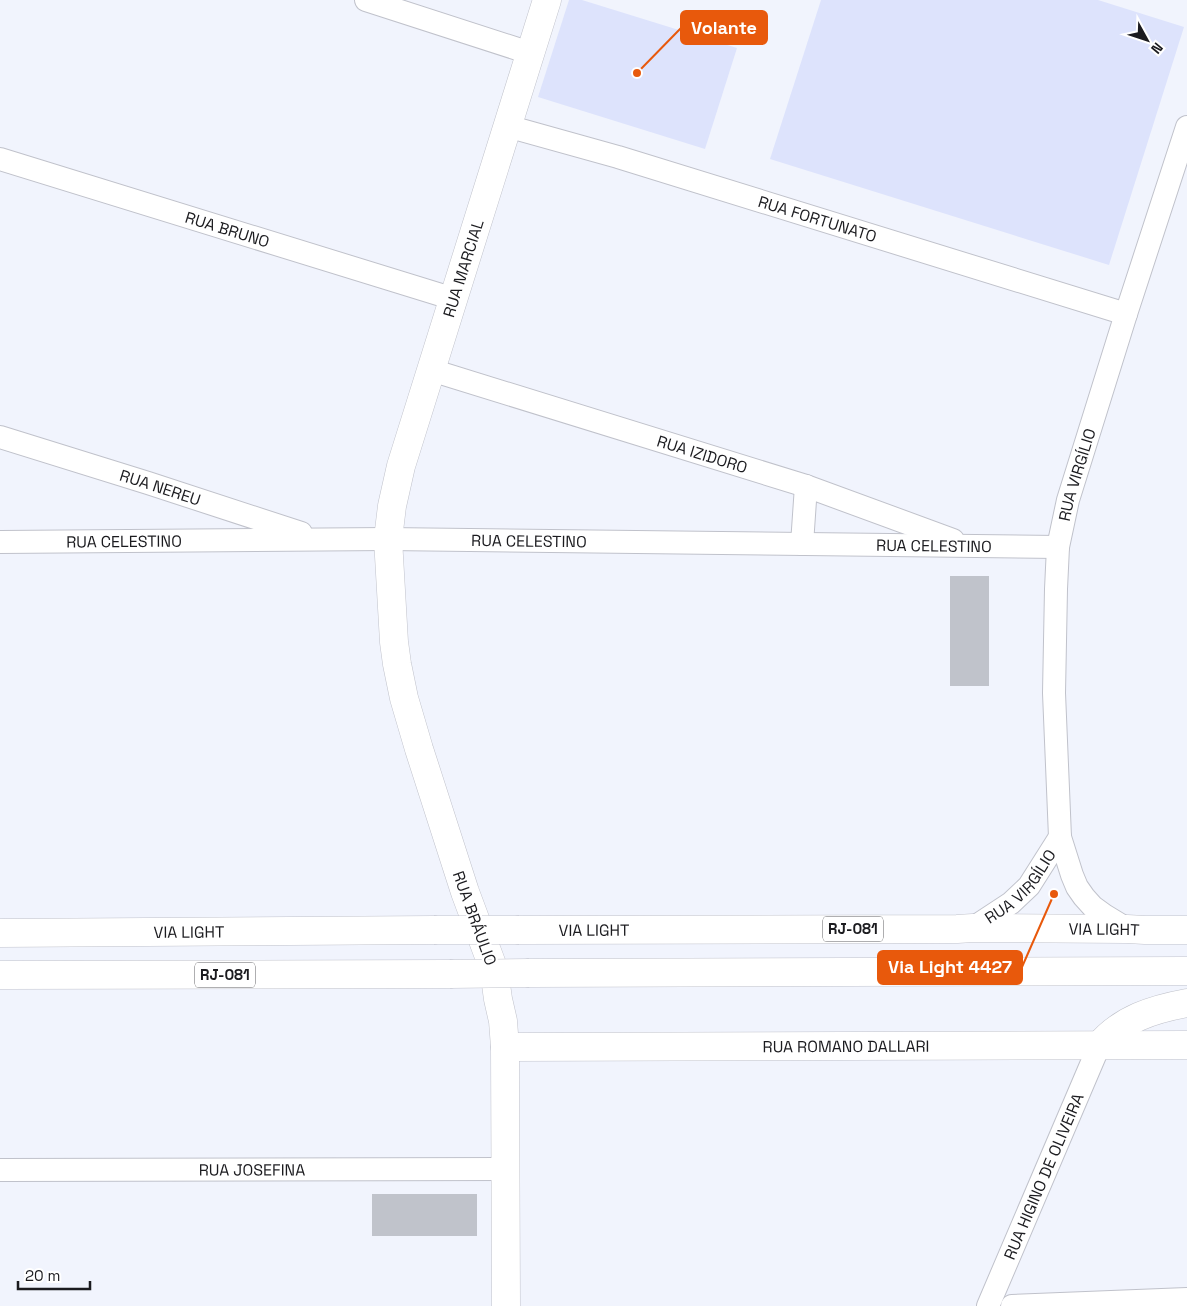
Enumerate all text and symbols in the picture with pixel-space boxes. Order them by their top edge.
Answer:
callout: Volante [681,11,767,44]
north arrow [1122,15,1172,65]
text: Volante [691,16,757,39]
text: N [1147,39,1167,58]
street label: RUA FORTUNATO [755,191,879,247]
street label: RUA BRUNO [183,207,272,253]
street label: RUA MARCIAL [438,217,489,320]
street label: RUA VIRGÍLIO [1054,426,1101,523]
street label: RUA IZIDORO [654,431,750,478]
street label: RUA NEREU [117,465,203,511]
street label: RUA CELESTINO [471,530,587,552]
street label: RUA CELESTINO [66,531,182,552]
street label: RUA CELESTINO [876,535,992,557]
street label: RUA VIRGÍLIO [981,845,1061,928]
street label: RUA BRÁULIO [448,868,501,968]
road number: RJ-081 [823,916,883,942]
street label: VIA LIGHT [1068,919,1140,941]
street label: VIA LIGHT [559,920,630,941]
street label: VIA LIGHT [153,921,225,943]
callout: Via Light 4427 [878,951,1022,984]
text: Via Light 4427 [888,955,1012,978]
road number: RJ-081 [195,962,255,988]
street label: RUA ROMANO DALLARI [762,1036,930,1057]
street label: RUA HIGINO DE OLIVEIRA [999,1090,1089,1263]
street label: RUA JOSEFINA [199,1159,305,1181]
scale bar [18,1258,90,1290]
text: 20 m [25,1266,60,1285]

